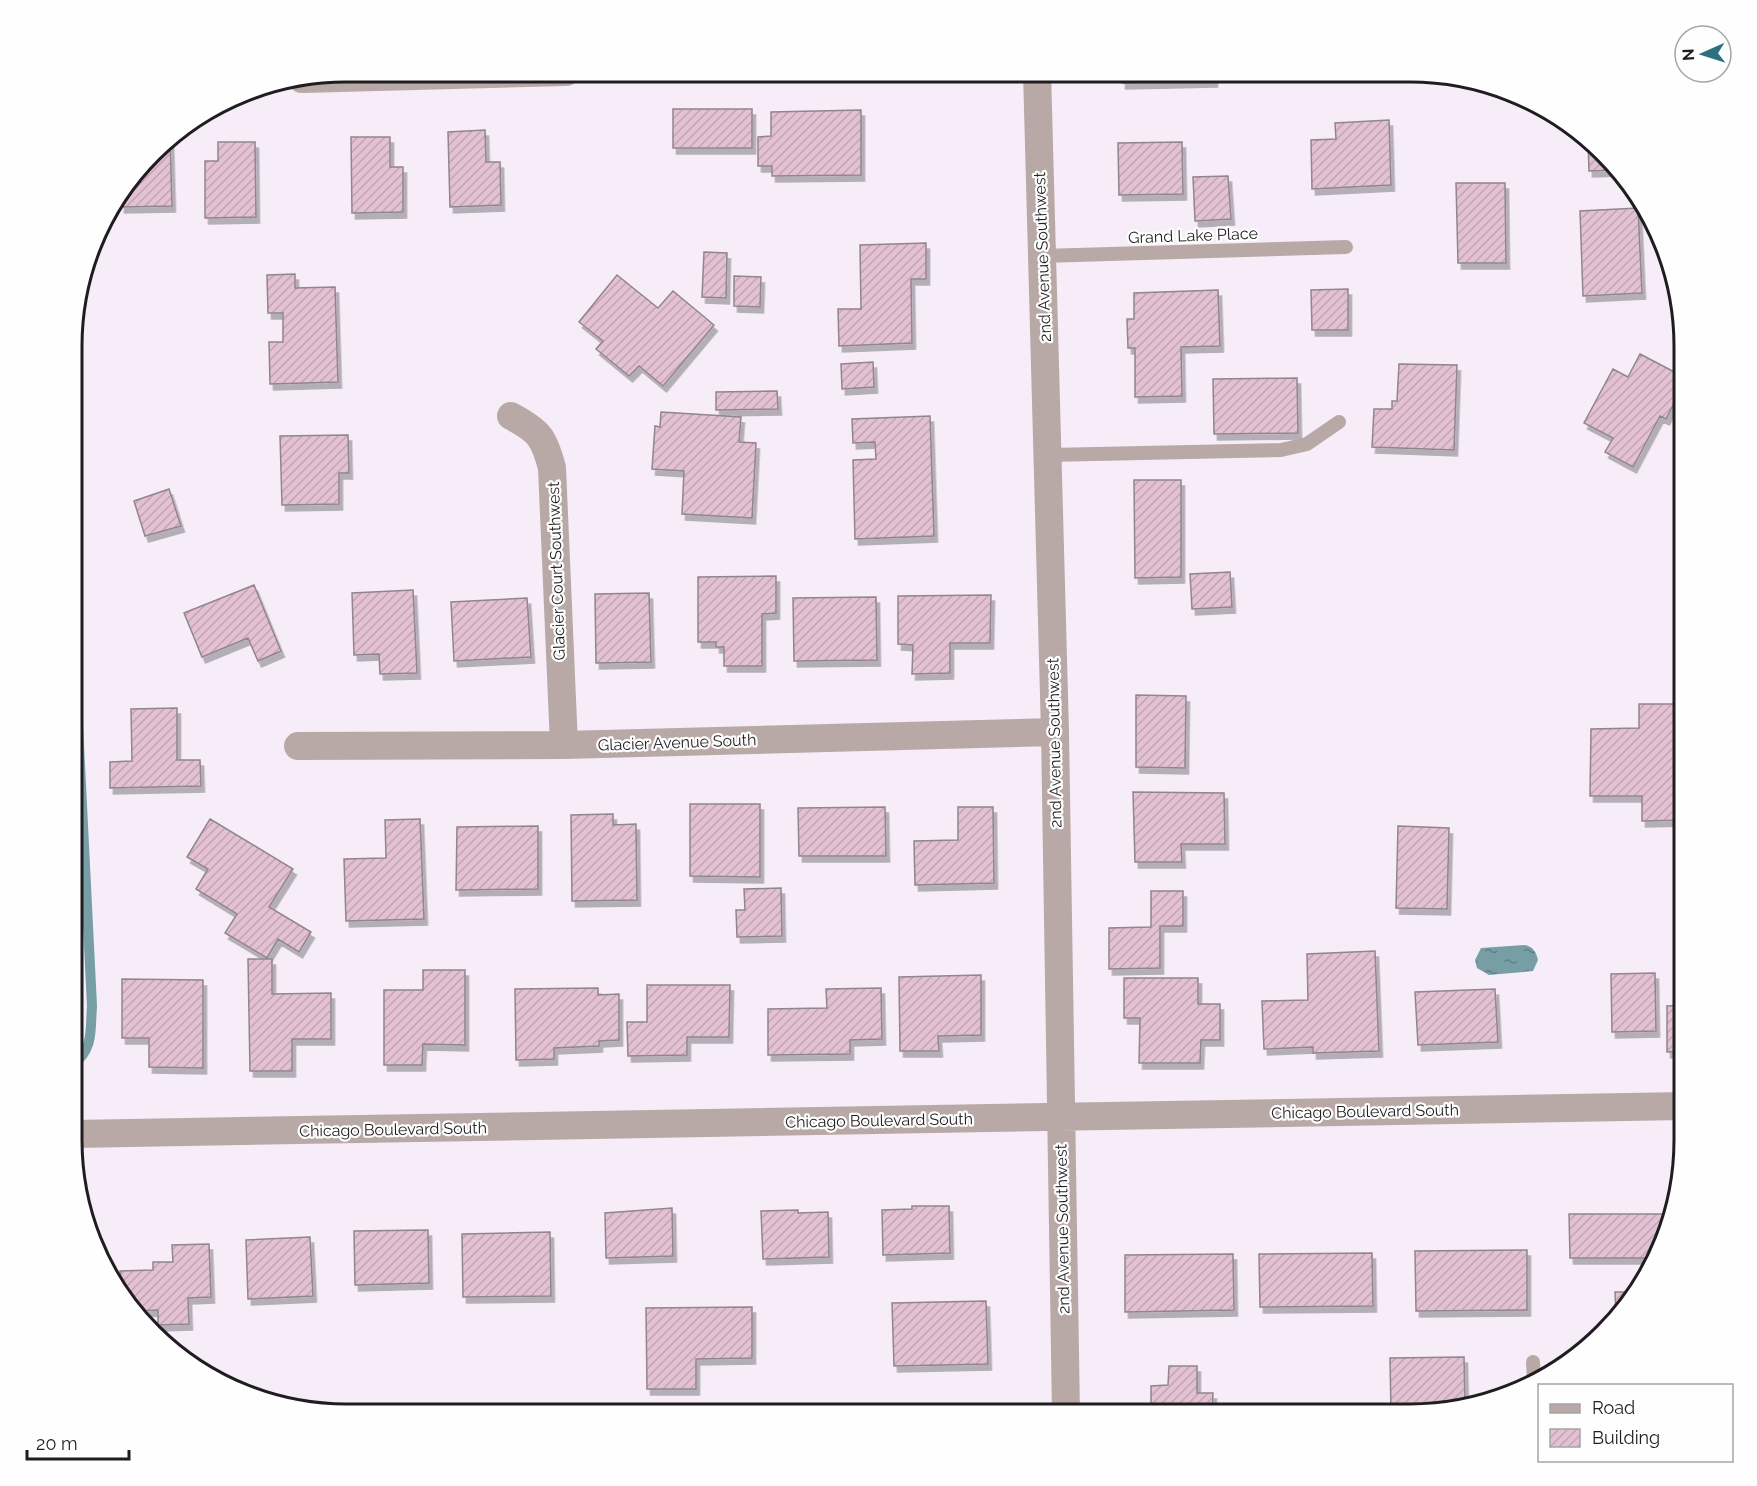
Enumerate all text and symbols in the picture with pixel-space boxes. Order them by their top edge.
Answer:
north arrow [1673,24,1733,84]
text: N [1679,48,1698,61]
street label: 2nd Avenue Southwest [1030,171,1055,342]
street label: Grand Lake Place [1128,224,1258,247]
street label: Glacier Court Southwest [544,481,569,661]
street label: 2nd Avenue Southwest [1044,657,1065,828]
street label: Glacier Avenue South [597,730,757,755]
street label: Chicago Boulevard South [1271,1100,1459,1123]
street label: Chicago Boulevard South [785,1109,973,1132]
street label: Chicago Boulevard South [299,1118,487,1141]
street label: 2nd Avenue Southwest [1052,1143,1073,1314]
legend [1538,1384,1733,1462]
text: Road [1592,1397,1635,1418]
scale bar [27,1423,129,1461]
text: Building [1592,1427,1660,1448]
text: 20 m [36,1433,78,1454]

